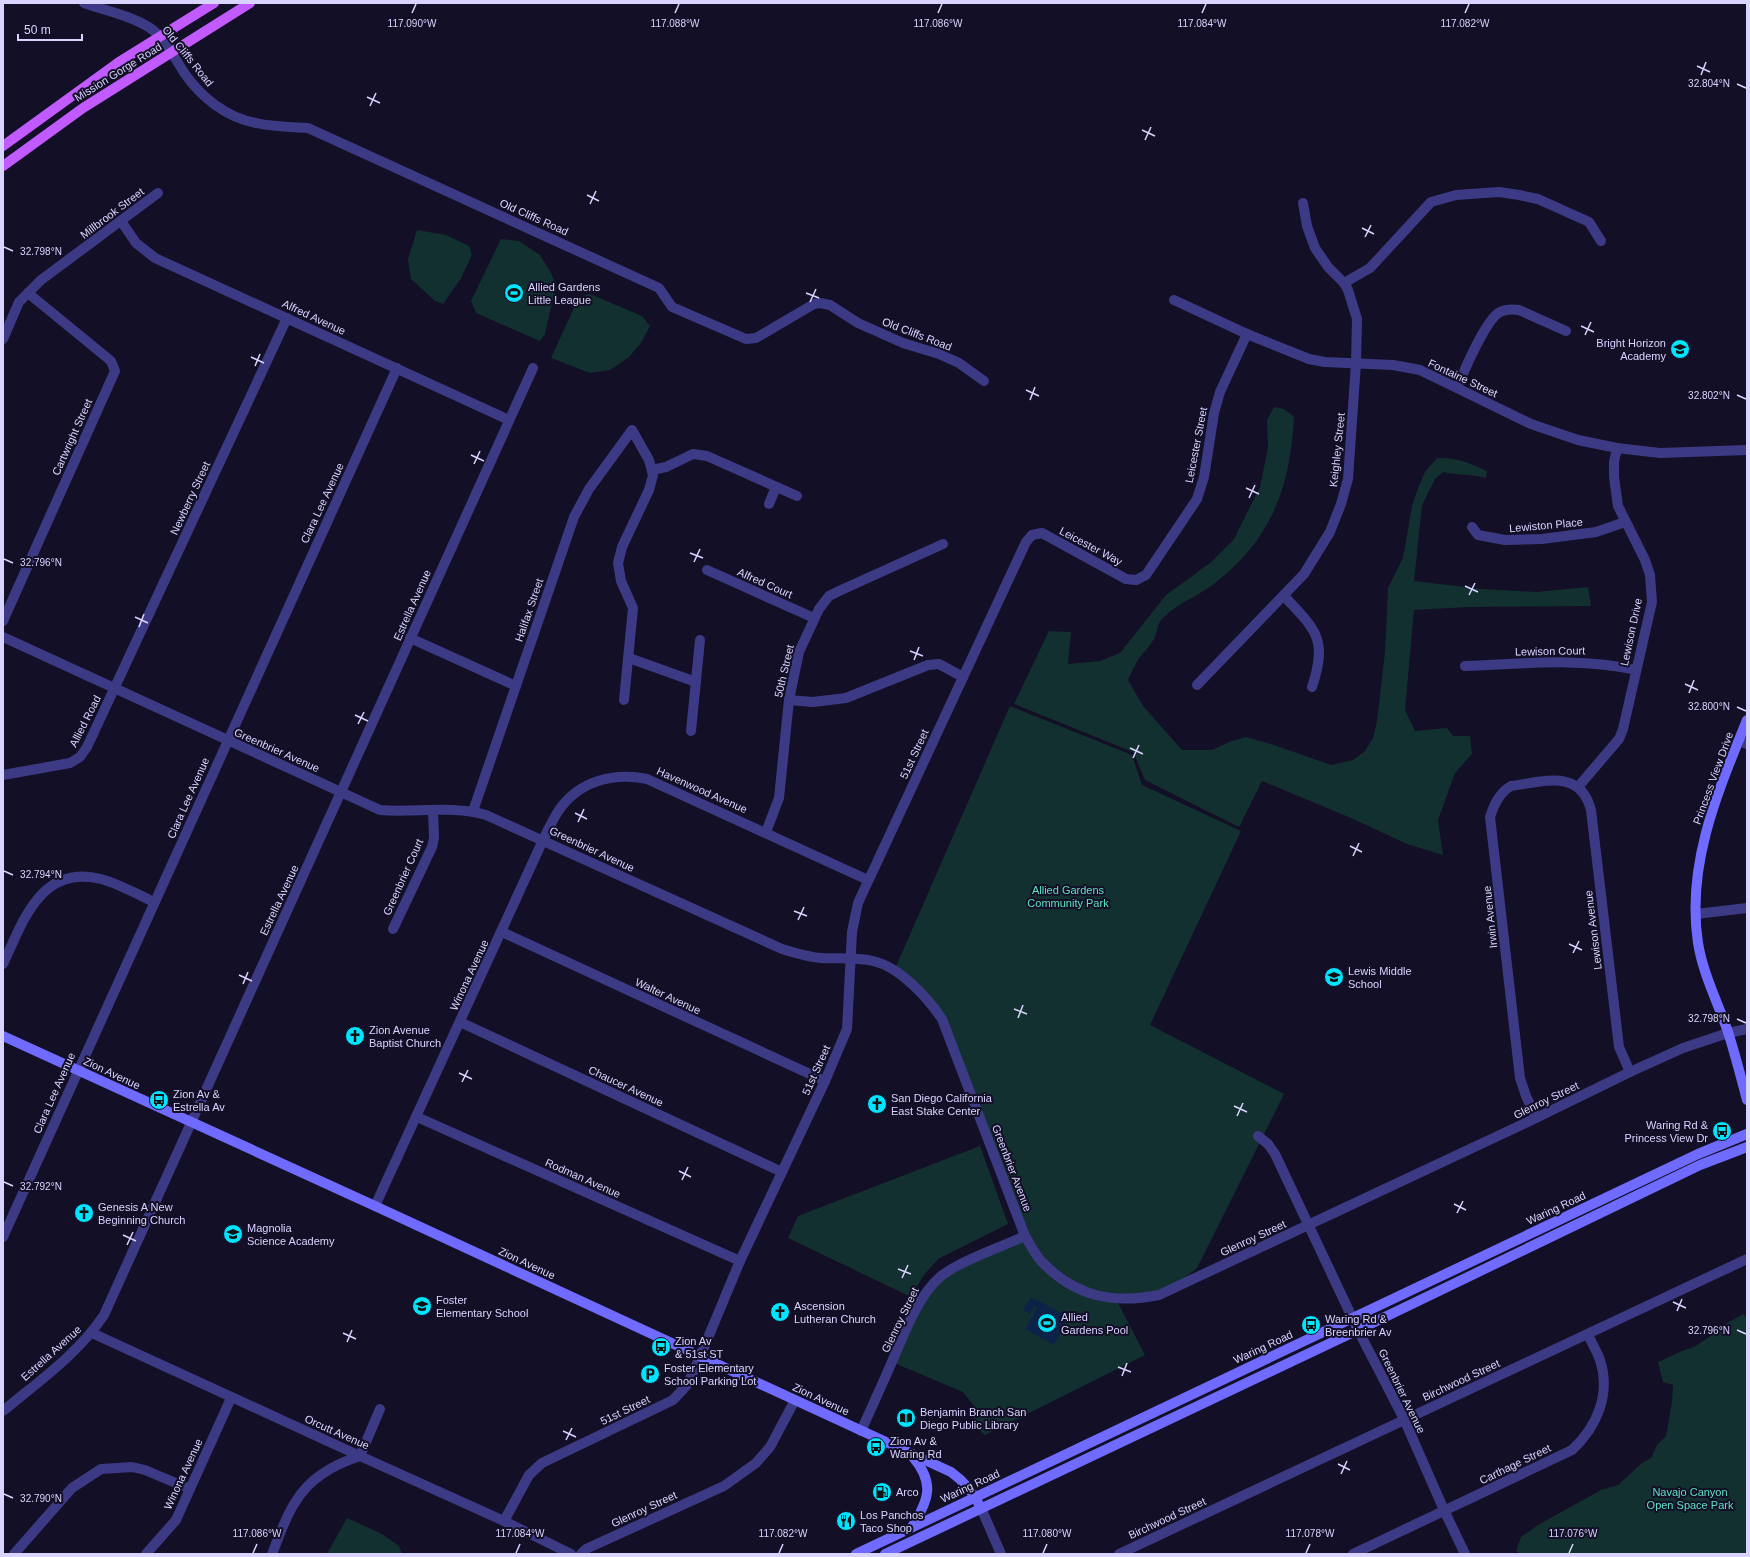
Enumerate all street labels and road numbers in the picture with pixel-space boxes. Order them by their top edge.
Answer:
street label: Old Cliffs Road [160,24,216,88]
street label: Mission Gorge Road [72,40,164,104]
street label: Millbrook Street [78,185,146,241]
street label: Old Cliffs Road [498,197,570,237]
street label: Alfred Avenue [281,297,347,337]
street label: Old Cliffs Road [880,315,954,353]
street label: Fontaine Street [1426,357,1500,399]
street label: Cartwright Street [50,397,94,477]
street label: Leicester Street [1183,406,1209,484]
street label: Keighley Street [1327,412,1347,488]
street label: Newberry Street [168,459,212,537]
street label: Clara Lee Avenue [298,461,346,545]
street label: Lewiston Place [1509,516,1583,534]
street label: Leicester Way [1058,524,1125,568]
street label: Alfred Court [736,566,794,600]
street label: Estrella Avenue [391,568,433,642]
street label: Halifax Street [513,577,545,643]
street label: Lewison Drive [1618,597,1644,667]
street label: 50th Street [772,643,796,699]
street label: Lewison Court [1515,644,1585,658]
street label: Allied Road [67,693,103,749]
street label: Greenbrier Avenue [232,726,322,774]
street label: 51st Street [897,727,931,781]
street label: Princess View Drive [1691,730,1735,826]
street label: Clara Lee Avenue [165,756,211,840]
street label: Havenwood Avenue [655,765,749,815]
street label: Greenbrier Avenue [548,824,636,874]
street label: Greenbrier Court [381,837,425,917]
street label: Estrella Avenue [257,863,301,937]
street label: Irwin Avenue [1481,885,1499,949]
street label: Lewison Avenue [1582,890,1604,970]
street label: Winona Avenue [447,938,491,1012]
street label: Walter Avenue [633,976,703,1016]
street label: 51st Street [800,1043,832,1097]
street label: Clara Lee Avenue [31,1051,77,1135]
street label: Zion Avenue [82,1055,142,1091]
street label: Chaucer Avenue [587,1063,665,1109]
street label: Glenroy Street [1511,1079,1581,1121]
street label: Greenbrier Avenue [990,1123,1034,1213]
street label: Rodman Avenue [543,1156,623,1200]
street label: Waring Road [1525,1189,1587,1227]
street label: Glenroy Street [1218,1218,1288,1258]
street label: Zion Avenue [497,1245,557,1281]
street label: Glenroy Street [879,1285,921,1355]
street label: Estrella Avenue [19,1323,83,1383]
street label: Waring Road [1232,1328,1294,1366]
street label: Greenbrier Avenue [1376,1347,1428,1435]
street label: Birchwood Street [1421,1357,1501,1403]
street label: Zion Avenue [791,1381,851,1417]
street label: 51st Street [598,1393,652,1427]
street label: Orcutt Avenue [303,1412,371,1452]
street label: Winona Avenue [161,1437,205,1511]
street label: Carthage Street [1477,1442,1553,1486]
street label: Waring Road [939,1467,1001,1505]
street label: Glenroy Street [609,1489,679,1529]
street label: Birchwood Street [1127,1495,1207,1541]

